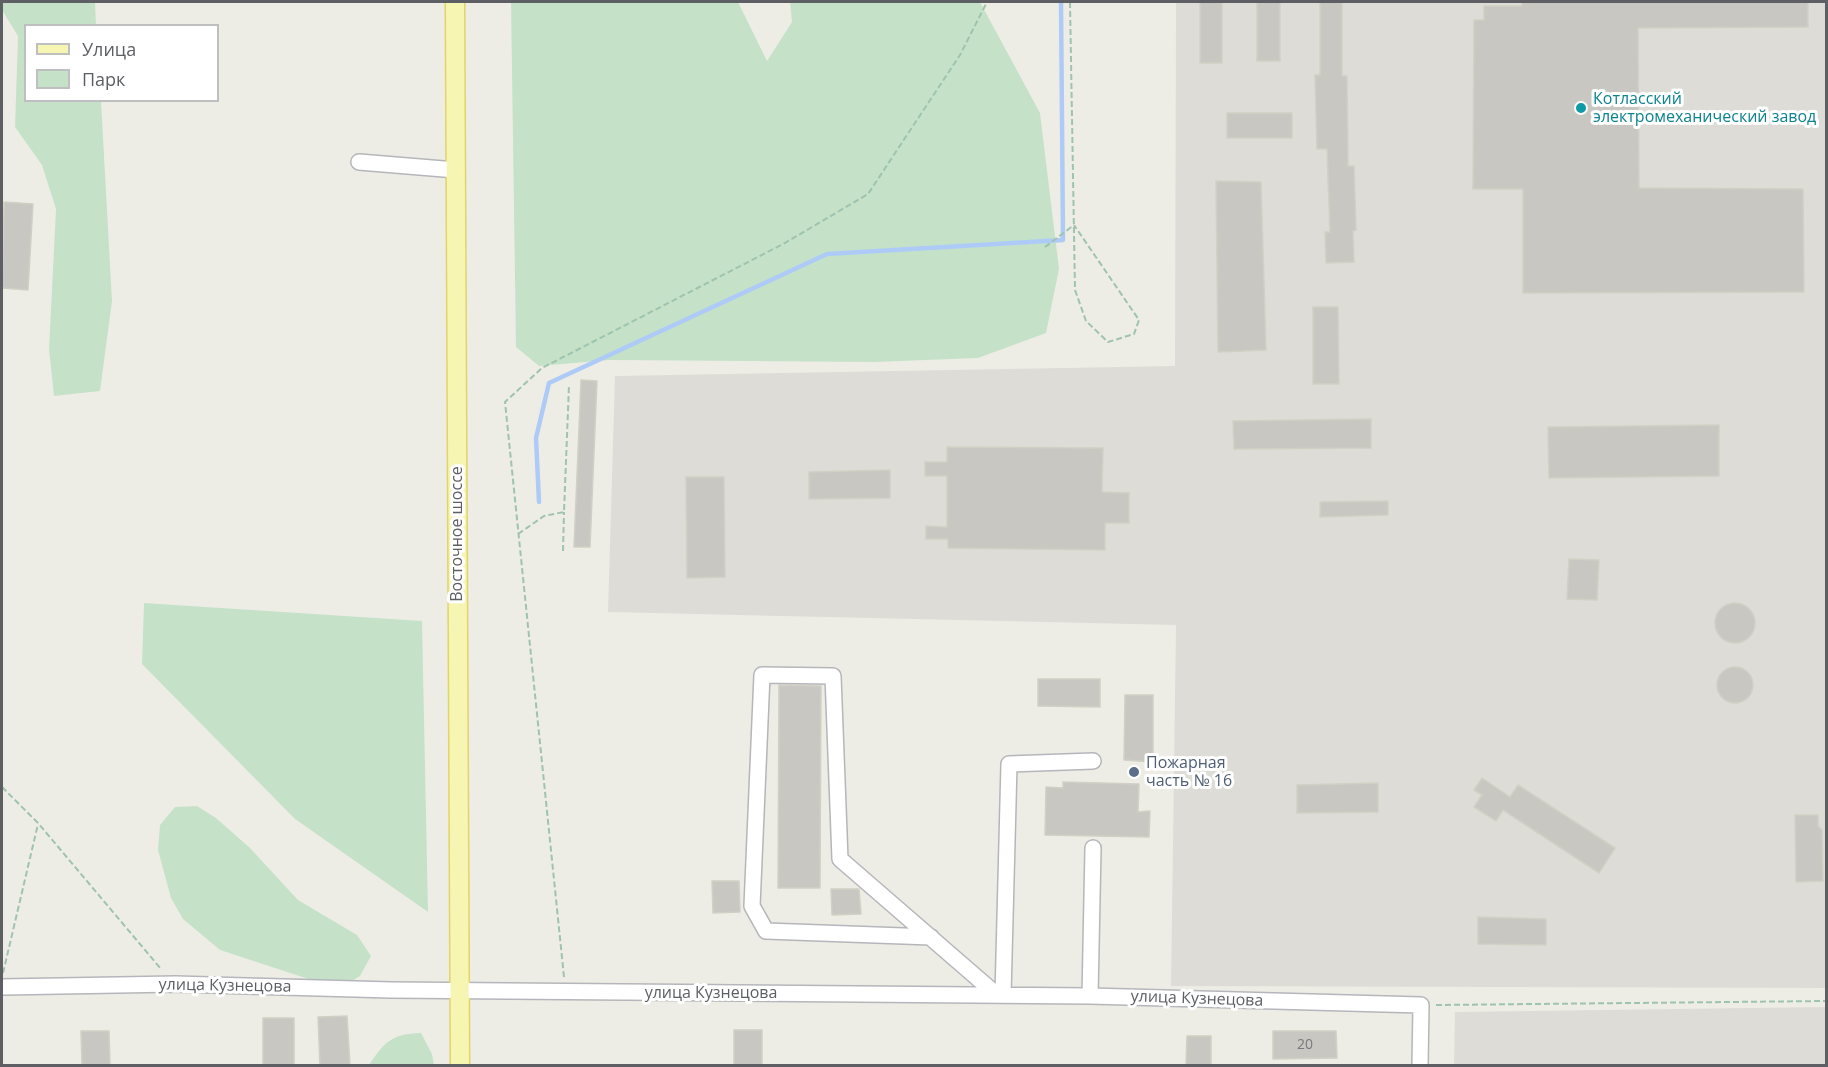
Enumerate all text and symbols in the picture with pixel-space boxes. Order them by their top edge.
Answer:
legend [24,24,219,102]
text: Улица [82,37,136,61]
text: Парк [82,67,125,91]
place label: Котласский электромеханический завод [1593,89,1816,127]
marker: Котласский электромеханический завод [1574,101,1588,115]
street label: Восточное шоссе [447,466,467,602]
place label: Пожарная часть № 16 [1146,753,1232,791]
marker: Пожарная часть № 16 [1127,765,1141,779]
street label: улица Кузнецова [158,975,292,997]
street label: улица Кузнецова [645,983,777,1003]
street label: улица Кузнецова [1130,987,1264,1011]
house number: 20 [1297,1037,1313,1053]

